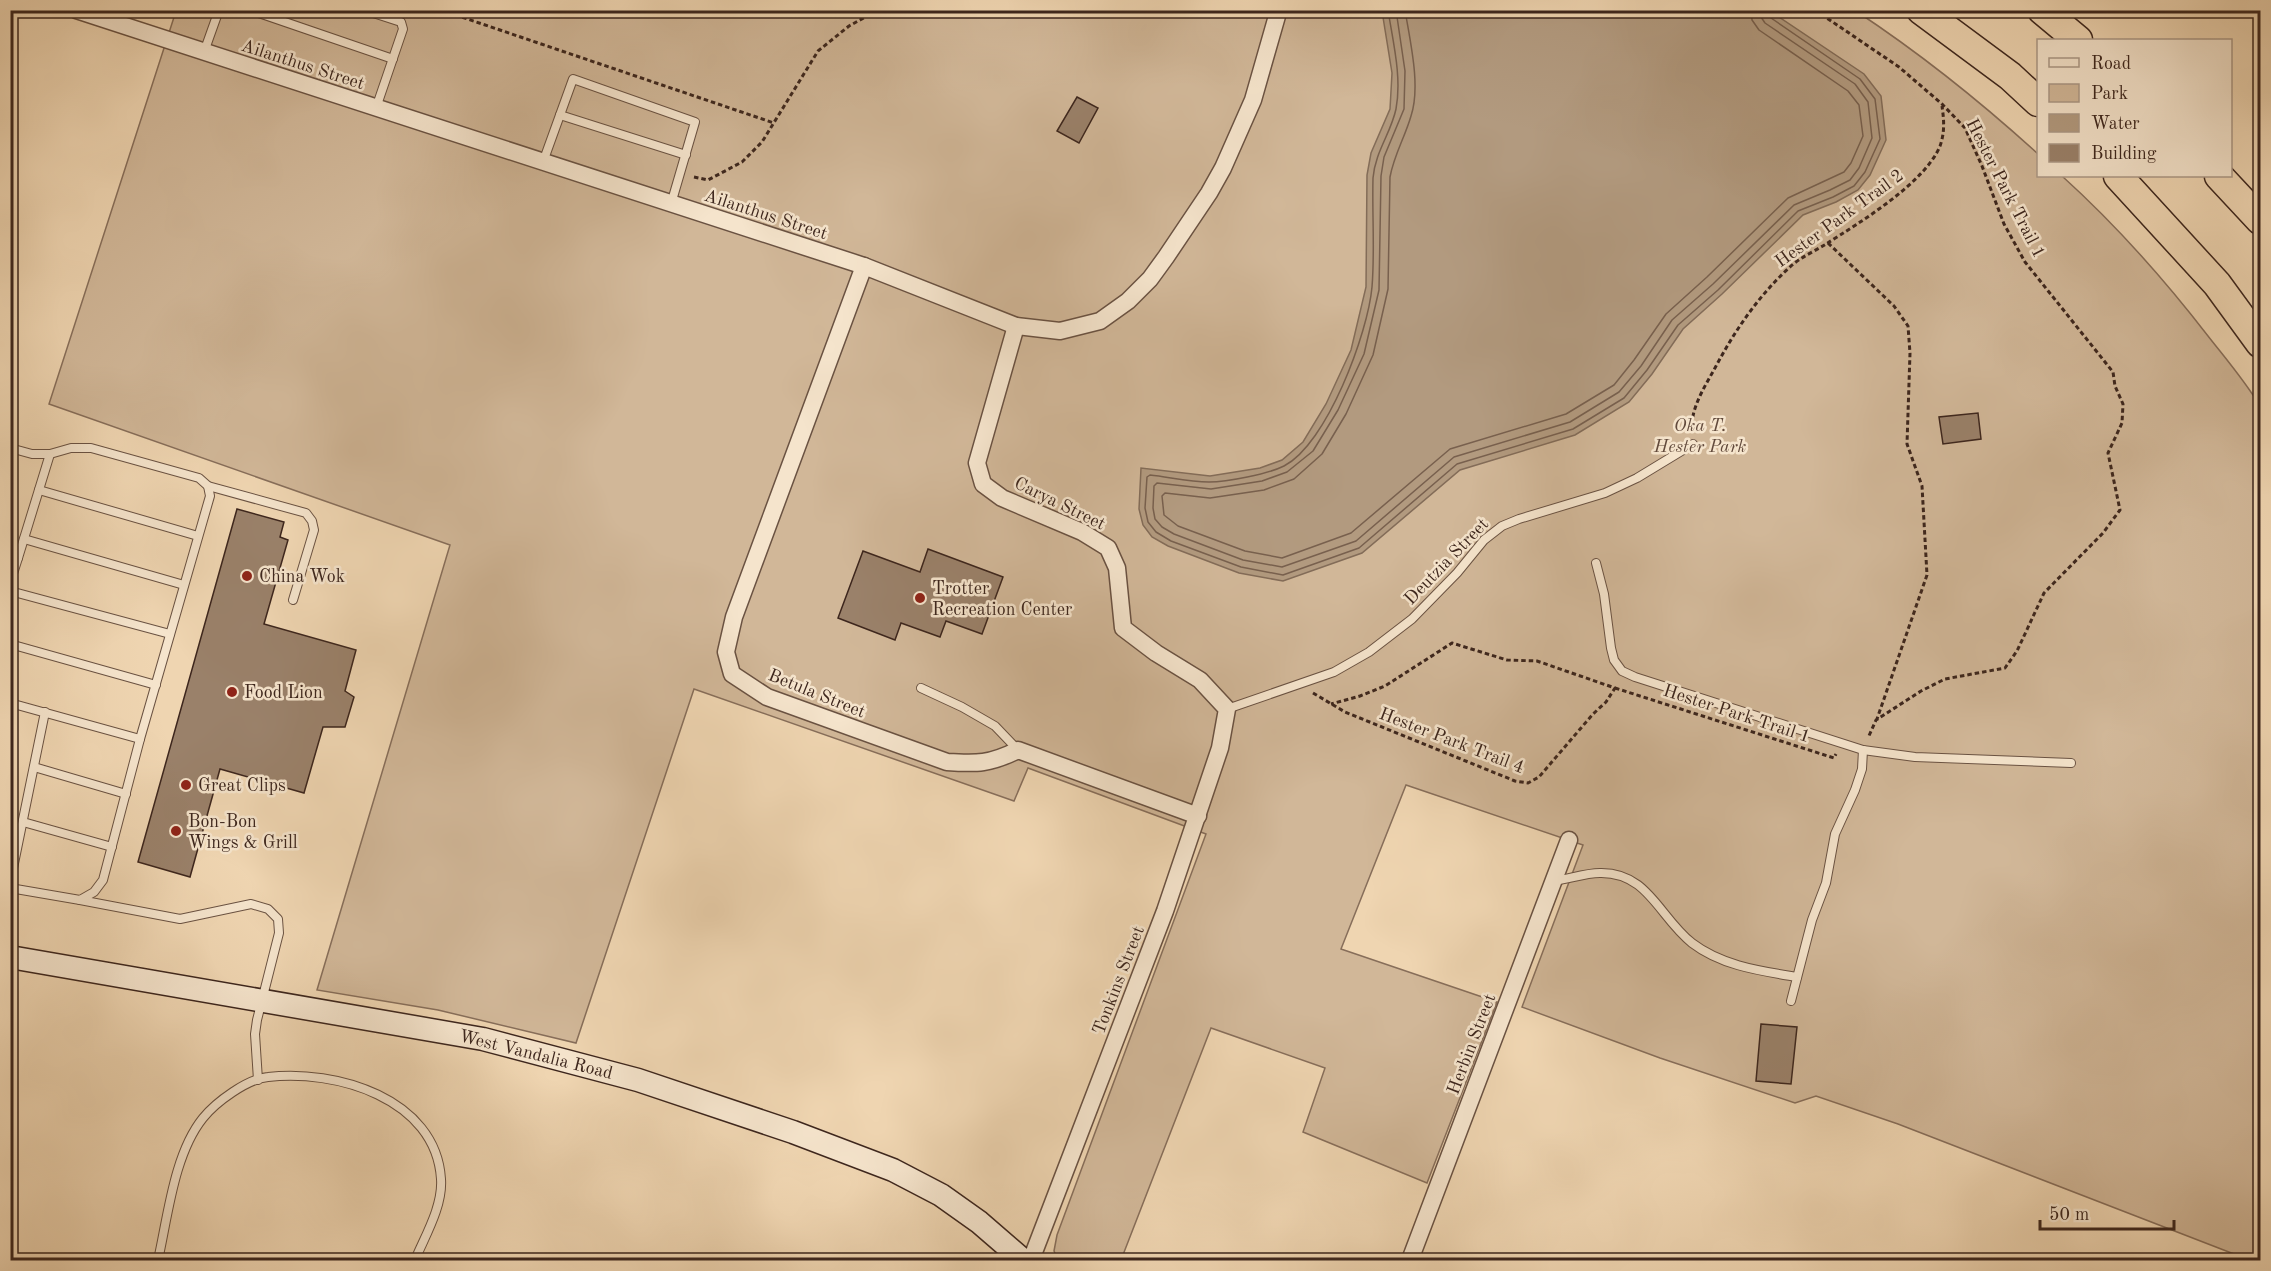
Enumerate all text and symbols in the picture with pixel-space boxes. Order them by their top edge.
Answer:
street label: Ailanthus Street [239,37,367,93]
legend [2037,39,2232,177]
text: Road [2091,55,2131,73]
text: Park [2091,85,2128,103]
text: Water [2091,115,2140,133]
street label: Hester Park Trail 1 [1962,116,2048,261]
text: Building [2091,145,2157,163]
street label: Hester Park Trail 2 [1772,166,1907,271]
street label: Ailanthus Street [702,187,830,243]
park label: Oka T. Hester Park [1653,417,1746,456]
street label: Carya Street [1011,474,1108,534]
street label: Deutzia Street [1401,515,1492,608]
place label: China Wok [259,568,345,586]
marker: China Wok [240,569,254,583]
place label: Trotter Recreation Center [932,580,1073,619]
marker: Trotter Recreation Center [913,591,927,605]
street label: Betula Street [765,666,868,722]
street label: Hester Park Trail 1 [1661,682,1813,746]
place label: Food Lion [244,684,323,702]
marker: Food Lion [225,685,239,699]
street label: Hester Park Trail 4 [1377,705,1527,777]
place label: Great Clips [198,777,286,795]
marker: Great Clips [179,778,193,792]
place label: Bon-Bon Wings & Grill [188,813,298,852]
marker: Bon-Bon Wings & Grill [169,824,183,838]
street label: Tonkins Street [1090,924,1148,1037]
street label: Herbin Street [1444,991,1499,1097]
street label: West Vandalia Road [457,1027,615,1083]
scale bar [2040,1193,2174,1231]
text: 50 m [2049,1206,2089,1224]

